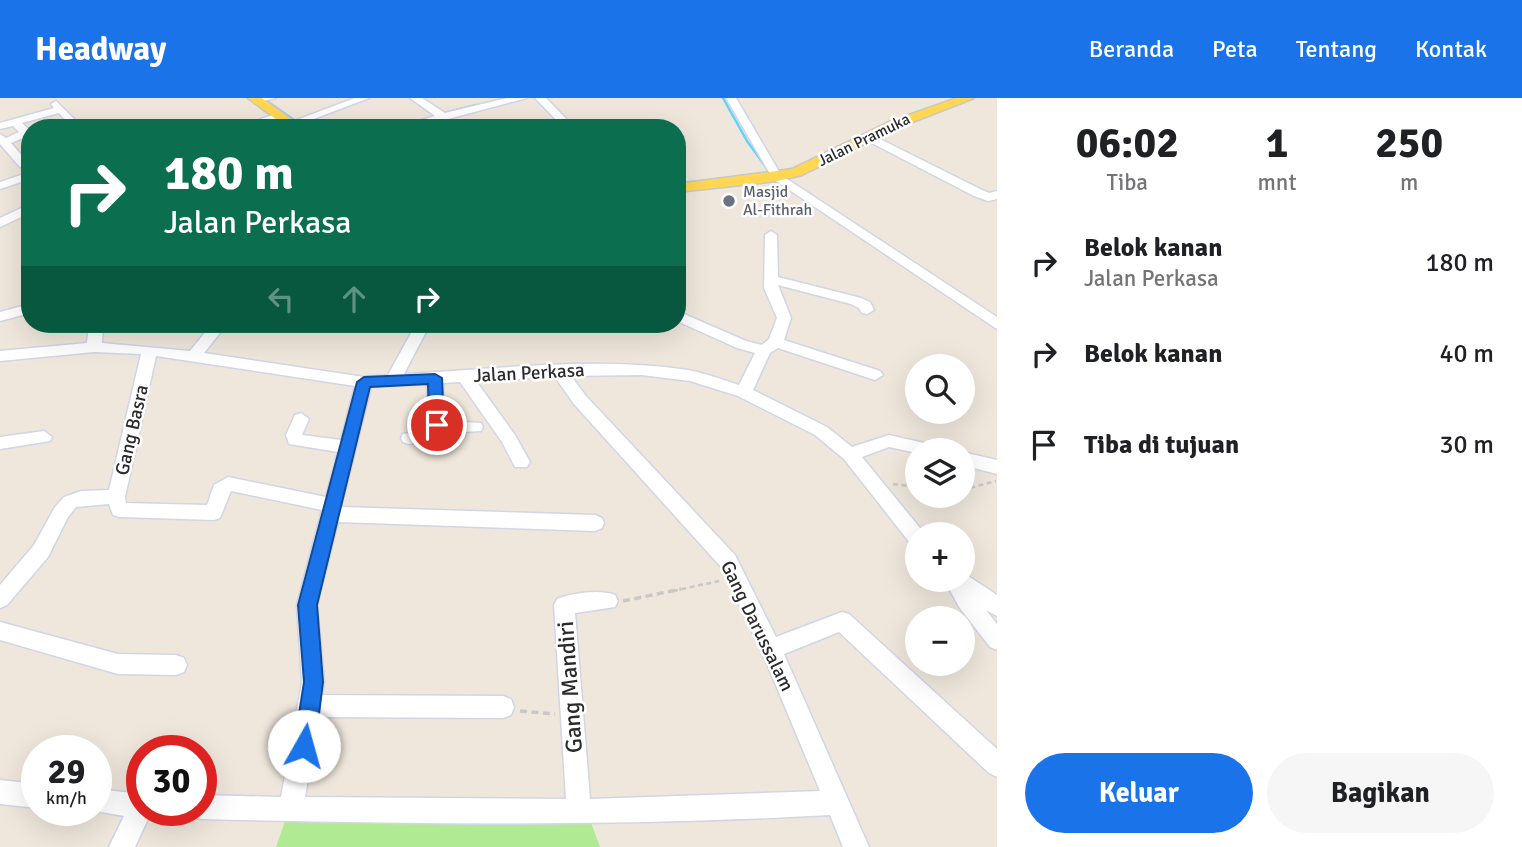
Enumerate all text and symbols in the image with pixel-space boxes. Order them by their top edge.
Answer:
text: Headway [35,29,166,70]
text: Beranda [1089,34,1174,64]
text: Peta [1212,34,1258,64]
text: Tentang [1296,34,1377,64]
text: Kontak [1415,34,1487,64]
street label: Jalan Pramuka [815,109,913,171]
text: 06:02 [1076,118,1179,169]
text: 1 [1266,118,1288,169]
text: 250 [1375,118,1443,169]
text: 180 m [164,143,294,203]
icon: right [49,147,140,238]
text: Tiba [1107,168,1148,197]
text: mnt [1258,168,1296,197]
text: m [1400,168,1418,197]
place label: Masjid Al-Fithrah [743,182,812,220]
marker: Masjid Al-Fithrah [721,193,737,209]
text: Jalan Perkasa [164,203,351,242]
text: Belok kanan [1084,232,1222,264]
icon: right [1025,244,1063,282]
text: 180 m [1425,247,1494,279]
text: Jalan Perkasa [1084,264,1219,293]
icon: left [262,280,300,318]
icon: ahead [335,280,373,318]
icon: right [408,280,446,318]
icon: right [1025,335,1063,373]
text: Belok kanan [1084,338,1222,370]
text: 40 m [1439,338,1494,370]
map controls [905,354,975,676]
button: search [905,354,975,424]
street label: Jalan Perkasa [473,358,585,388]
street label: Gang Basra [110,382,154,478]
pin [407,395,467,455]
icon: arrive [418,406,456,444]
icon: arrive [1025,426,1063,464]
text: Tiba di tujuan [1084,429,1239,461]
text: 30 m [1439,429,1494,461]
button: layers [905,438,975,508]
button: + [905,522,975,592]
street label: Gang Darussalam [715,557,799,695]
button: − [905,606,975,676]
street label: Gang Mandiri [551,620,589,754]
position arrow [267,709,341,783]
speed limit sign: 30 [126,735,217,826]
text: 29 [48,750,85,793]
button: Keluar [1025,753,1253,833]
button: Bagikan [1267,753,1494,833]
text: km/h [46,787,87,809]

